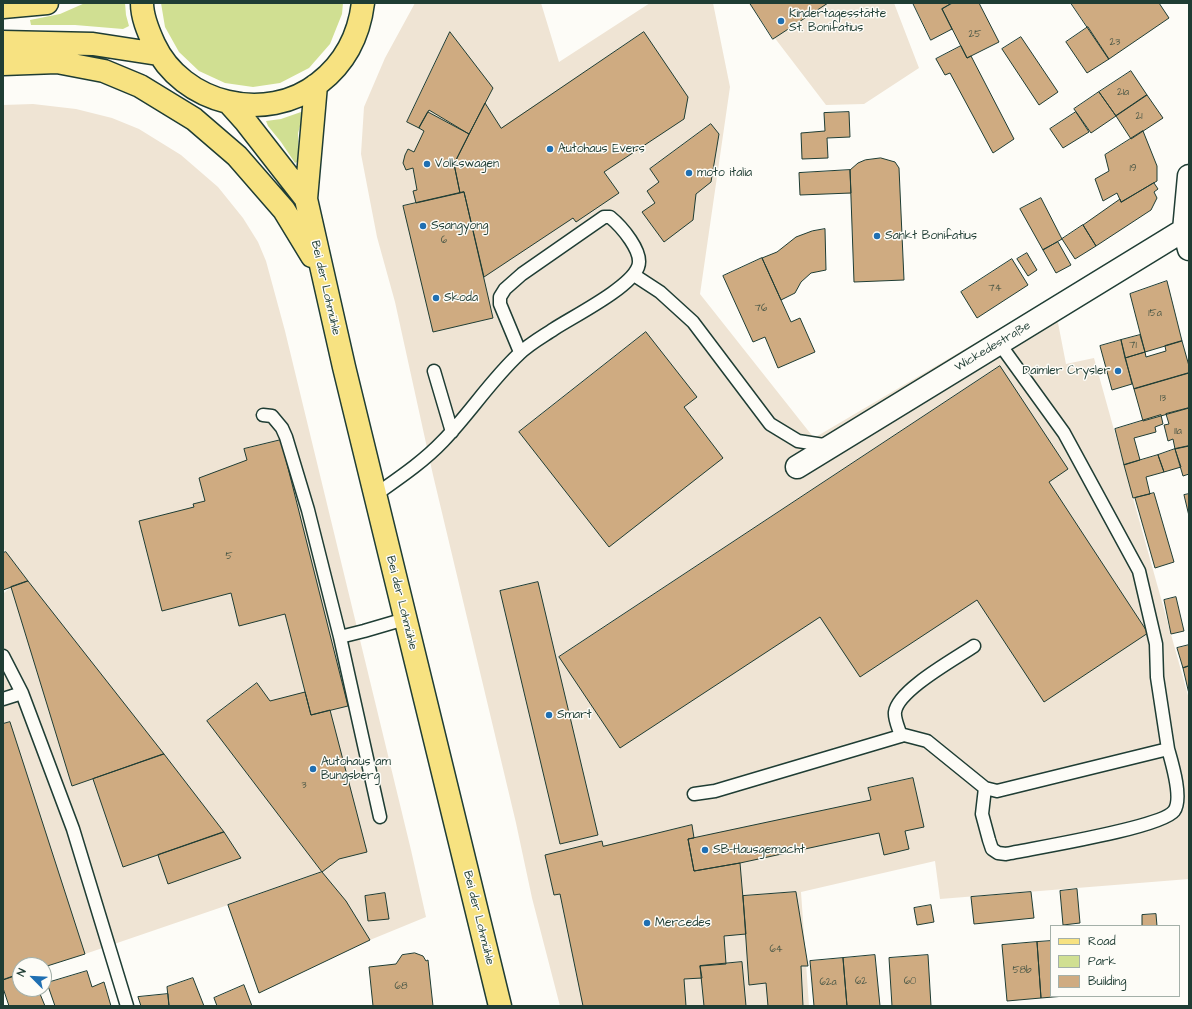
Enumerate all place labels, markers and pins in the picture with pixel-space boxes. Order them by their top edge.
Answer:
place label: Kindertagesstätte St. Bonifatius [789,7,886,35]
marker: Kindertagesstätte St. Bonifatius [776,16,786,26]
place label: Autohaus Evers [558,142,645,156]
marker: Autohaus Evers [545,144,555,154]
place label: Volkswagen [435,157,499,171]
marker: Volkswagen [422,159,432,169]
place label: moto italia [697,166,752,180]
marker: moto italia [684,168,694,178]
place label: Ssangyong [431,219,489,233]
marker: Ssangyong [418,221,428,231]
place label: Sankt Bonifatius [885,229,977,243]
marker: Sankt Bonifatius [872,231,882,241]
place label: Skoda [444,291,478,305]
marker: Skoda [431,293,441,303]
place label: Daimler Crysler [1022,364,1110,378]
marker: Daimler Crysler [1113,366,1123,376]
place label: Smart [557,708,592,722]
marker: Smart [544,710,554,720]
place label: Autohaus am Bungsberg [321,755,391,783]
marker: Autohaus am Bungsberg [308,764,318,774]
place label: SB-Hausgemacht [713,843,805,857]
marker: SB-Hausgemacht [700,845,710,855]
place label: Mercedes [655,916,711,930]
marker: Mercedes [642,918,652,928]

